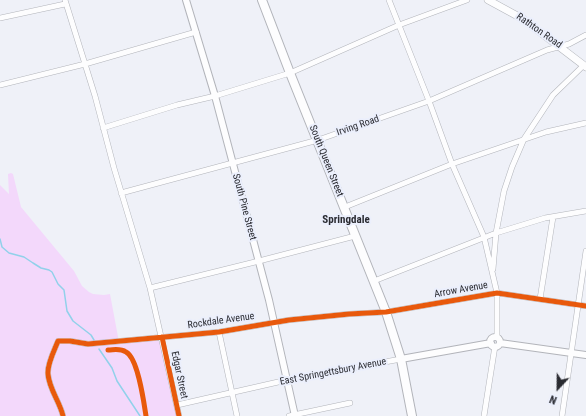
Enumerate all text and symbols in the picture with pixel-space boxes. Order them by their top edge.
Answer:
street label: Rathton Road [514,11,564,51]
street label: Irving Road [335,113,381,139]
street label: South Queen Street [306,124,346,198]
street label: South Pine Street [229,173,259,241]
district label: Springdale [322,213,370,227]
street label: Arrow Avenue [433,279,489,301]
street label: Rockdale Avenue [187,310,255,332]
street label: Edgar Street [168,350,190,400]
street label: East Springettsbury Avenue [279,356,387,388]
north arrow [538,368,578,408]
text: N [548,392,559,407]

